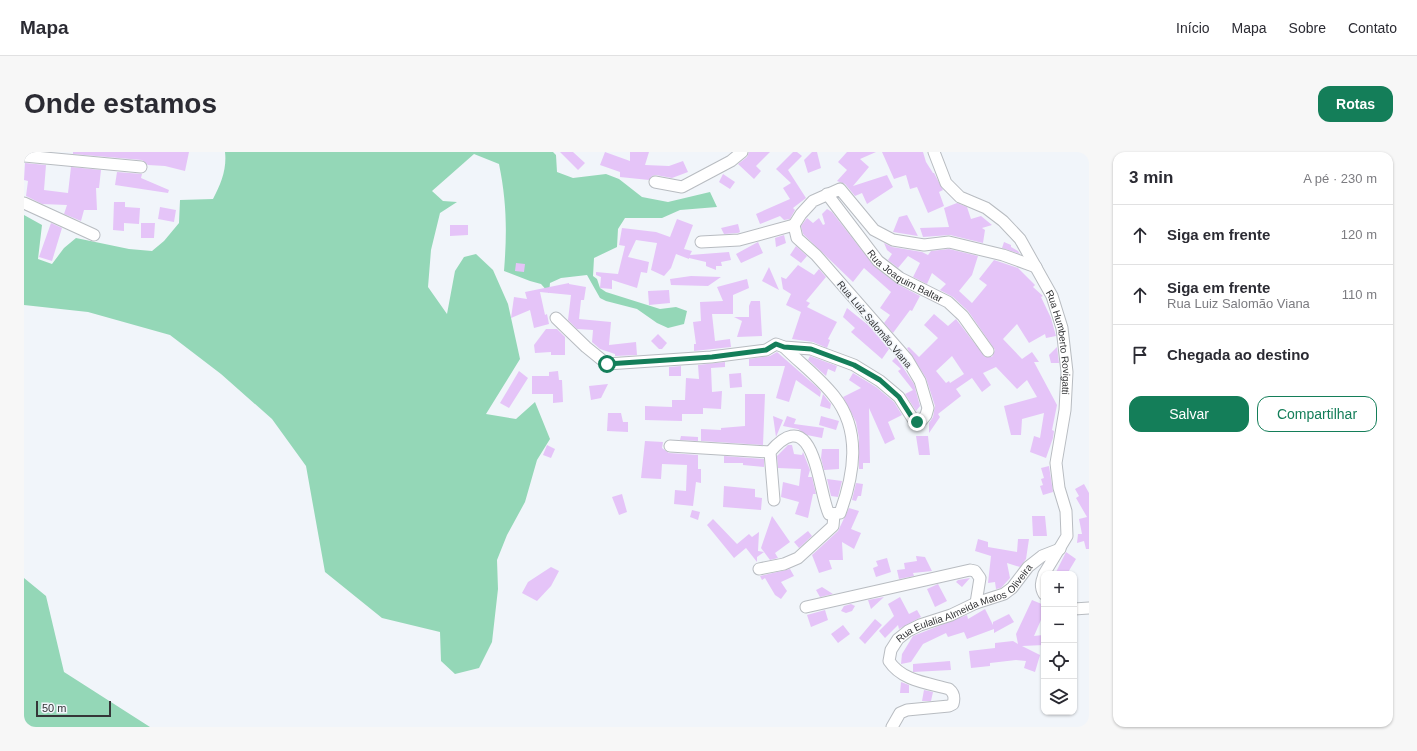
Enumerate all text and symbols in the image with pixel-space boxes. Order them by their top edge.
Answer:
text: Mapa [20,17,69,38]
text: Início [1176,20,1210,36]
text: Mapa [1232,20,1267,36]
text: Sobre [1289,20,1326,36]
text: Contato [1348,20,1397,36]
button: Rotas [1318,86,1393,122]
text: Onde estamos [24,88,217,119]
text: 3 min [1129,168,1173,187]
text: A pé · 230 m [1303,171,1377,186]
icon: ahead [1129,224,1151,246]
text: Siga em frente [1167,226,1270,243]
text: 120 m [1341,227,1377,242]
street label: Rua Joaquim Baltar [865,248,945,305]
street label: Rua Luiz Salomão Viana [835,279,914,370]
text: Siga em frente [1167,279,1270,296]
icon: ahead [1129,284,1151,306]
text: 110 m [1342,287,1377,302]
street label: Rua Humberto Rovigatti [1044,288,1072,395]
text: Rua Luiz Salomão Viana [1167,296,1310,311]
icon: arrive [1129,344,1151,366]
text: Chegada ao destino [1167,346,1310,363]
route start [598,355,616,373]
button: Salvar [1129,396,1249,432]
button: Compartilhar [1257,396,1377,432]
route end [908,413,926,431]
street label: Rua Eulalia Almeida Matos Oliveira [894,562,1035,645]
map controls [1041,571,1077,715]
button: + [1041,571,1077,607]
button: − [1041,607,1077,643]
button: locate [1041,643,1077,679]
button: layers [1041,679,1077,715]
scale bar [36,699,111,718]
text: 50 m [42,702,66,714]

